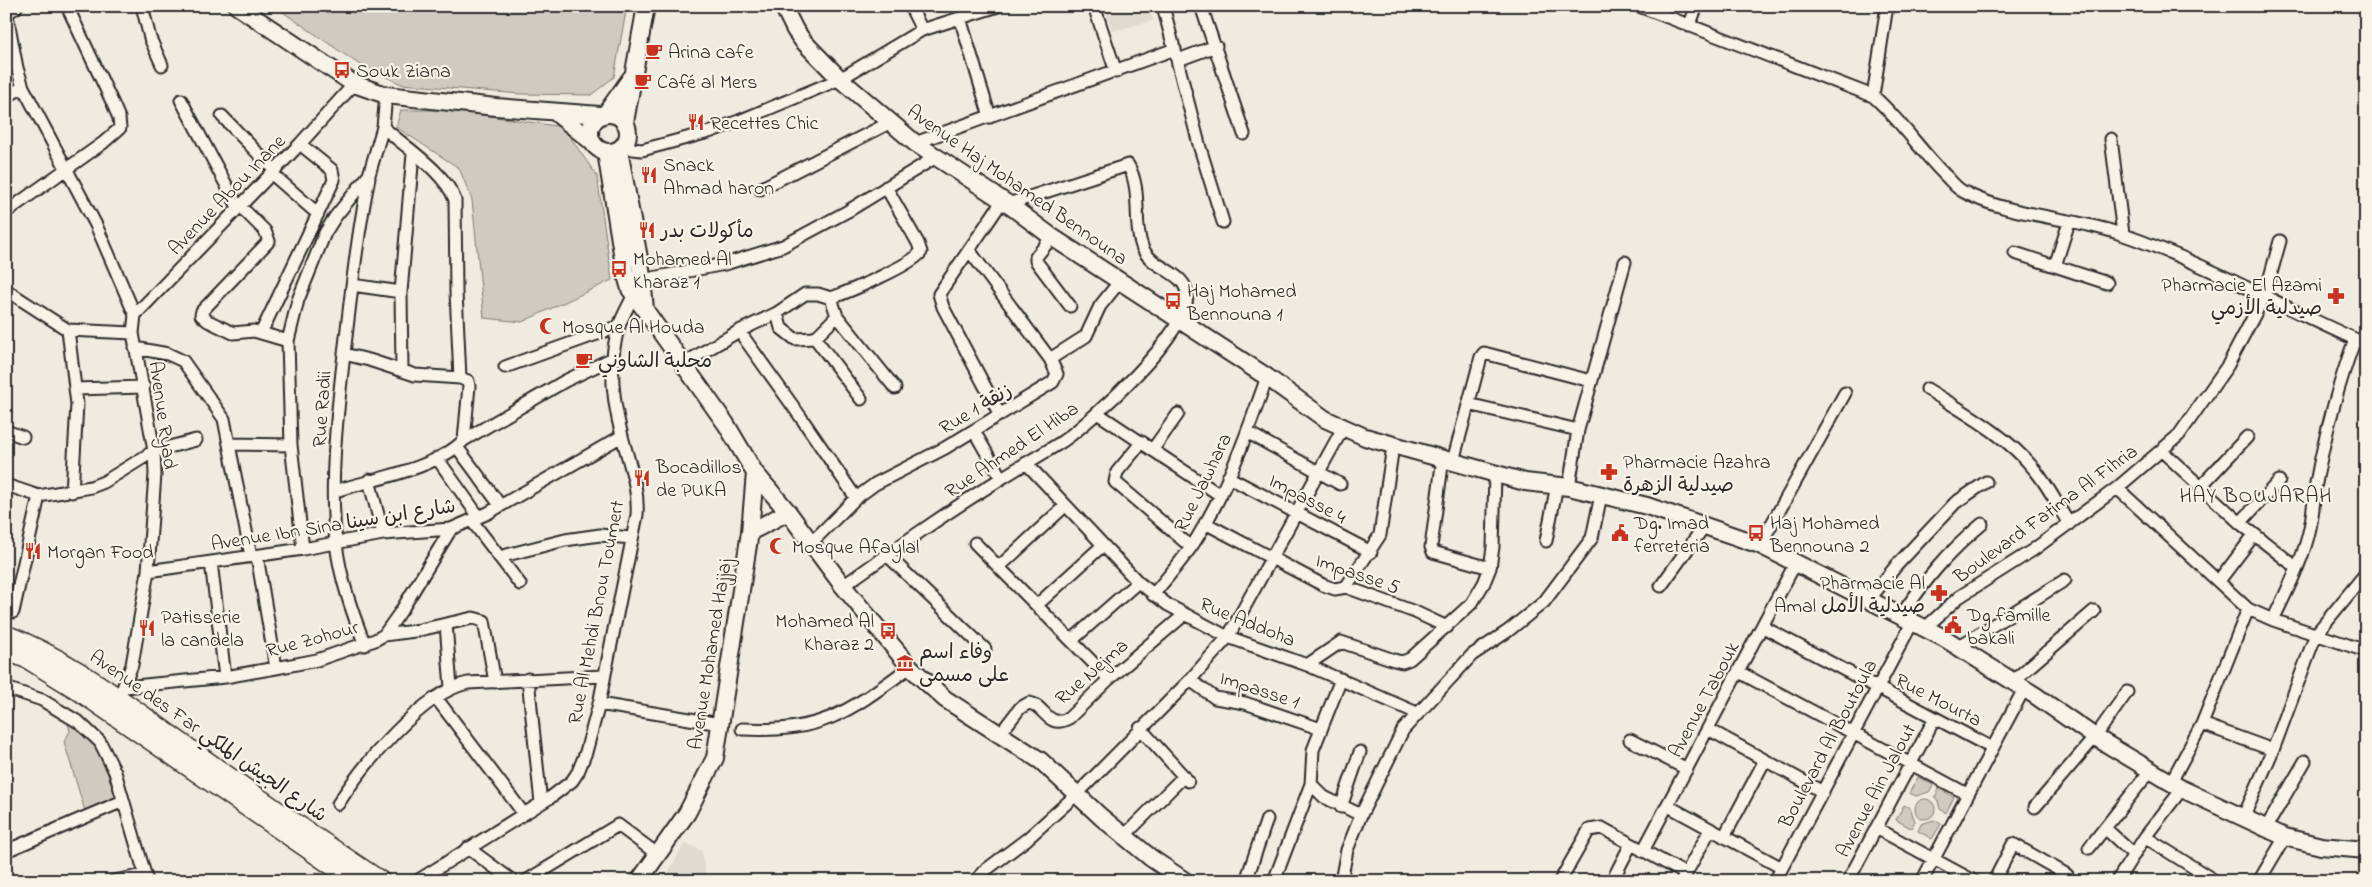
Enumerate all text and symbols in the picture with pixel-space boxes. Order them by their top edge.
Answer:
place label: Arina cafe [668,39,754,68]
cafe icon: Arina cafe [644,41,664,61]
place label: Souk Ziana [356,58,451,87]
bus stop icon: Souk Ziana [332,60,352,80]
place label: Café al Mers [657,69,757,98]
cafe icon: Café al Mers [633,71,653,91]
street label: Avenue Haj Mohamed Bennouna [900,99,1133,274]
place label: Recettes Chic [710,110,819,139]
restaurant icon: Recettes Chic [686,112,706,132]
street label: Avenue Abou Inane [162,129,293,263]
place label: Snack Ahmad haron [663,152,774,204]
restaurant icon: Snack Ahmad haron [639,165,659,185]
place label: مأكولات بدر [659,218,754,247]
restaurant icon: مأكولات بدر [637,220,657,240]
place label: Mohamed Al Kharaz 1 [633,246,732,298]
bus stop icon: Mohamed Al Kharaz 1 [609,259,629,279]
place label: Pharmacie El Azami صيدلية الأزمي [2161,272,2322,325]
place label: Haj Mohamed Bennouna 1 [1186,278,1296,330]
pharmacy icon: Pharmacie El Azami صيدلية الأزمي [2326,286,2346,306]
bus stop icon: Haj Mohamed Bennouna 1 [1163,291,1183,311]
place label: Mosque Al Houda [562,314,705,343]
mosque icon: Mosque Al Houda [538,316,558,336]
place label: محلبة الشاوني [598,348,712,378]
cafe icon: محلبة الشاوني [574,350,594,370]
street label: Avenue Ryad [140,359,183,471]
street label: Rue Radii [306,370,341,448]
street label: Rue 1 زنقة [934,377,1018,443]
street label: Rue Ahmed El Hiba [940,395,1085,507]
street label: Rue Jawhara [1168,429,1241,538]
street label: Boulevard Fatima Al Fihria [1948,438,2144,592]
place label: Pharmacie Azahra صيدلية الزهرة [1623,449,1771,501]
place label: Bocadillos de PUKA [655,454,742,506]
pharmacy icon: Pharmacie Azahra صيدلية الزهرة [1599,462,1619,482]
restaurant icon: Bocadillos de PUKA [632,468,652,488]
street label: Impasse 4 [1263,468,1351,533]
district label: HAY BOUJARAH [2179,482,2333,512]
street label: Avenue Ibn Sina شارع ابن سينا [209,493,458,560]
street label: Rue Al Mehdi Bnou Toumert [562,498,633,727]
place label: Dg. Imad ferreteria [1633,510,1710,562]
place label: Haj Mohamed Bennouna 2 [1769,510,1879,562]
public building icon: Dg. Imad ferreteria [1610,523,1630,543]
bus stop icon: Haj Mohamed Bennouna 2 [1746,523,1766,543]
place label: Mosque Afaylal [792,534,919,563]
mosque icon: Mosque Afaylal [768,536,788,556]
place label: Morgan Food [47,539,154,569]
restaurant icon: Morgan Food [23,541,43,561]
street label: Impasse 5 [1311,547,1403,603]
street label: Avenue Mohamed Hajjaj [682,556,741,752]
place label: Pharmacie Al Amal صيدلية الأمل [1774,570,1925,622]
pharmacy icon: Pharmacie Al Amal صيدلية الأمل [1929,583,1949,603]
street label: Rue Addoha [1195,591,1299,656]
place label: Dg famille bakali [1966,602,2051,654]
place label: Patisserie la candela [161,604,244,656]
place label: Mohamed Al Kharaz 2 [775,608,874,660]
street label: Rue Zohour [263,614,363,667]
public building icon: Dg famille bakali [1943,615,1963,635]
restaurant icon: Patisserie la candela [137,618,157,638]
bus stop icon: Mohamed Al Kharaz 2 [878,621,898,641]
street label: Rue Nejma [1049,633,1136,713]
street label: Avenue Tabouk [1662,637,1748,764]
place label: وفاء اسم على مسمى [919,639,1009,691]
street label: Avenue des Far شارع الجيش الملكي [82,644,332,831]
museum icon: وفاء اسم على مسمى [895,653,915,673]
street label: Boulevard Al Boutoula [1772,655,1886,834]
street label: Impasse 1 [1215,665,1303,718]
street label: Rue Mourta [1889,667,1986,735]
street label: Avenue Ain Jalout [1830,719,1925,863]

